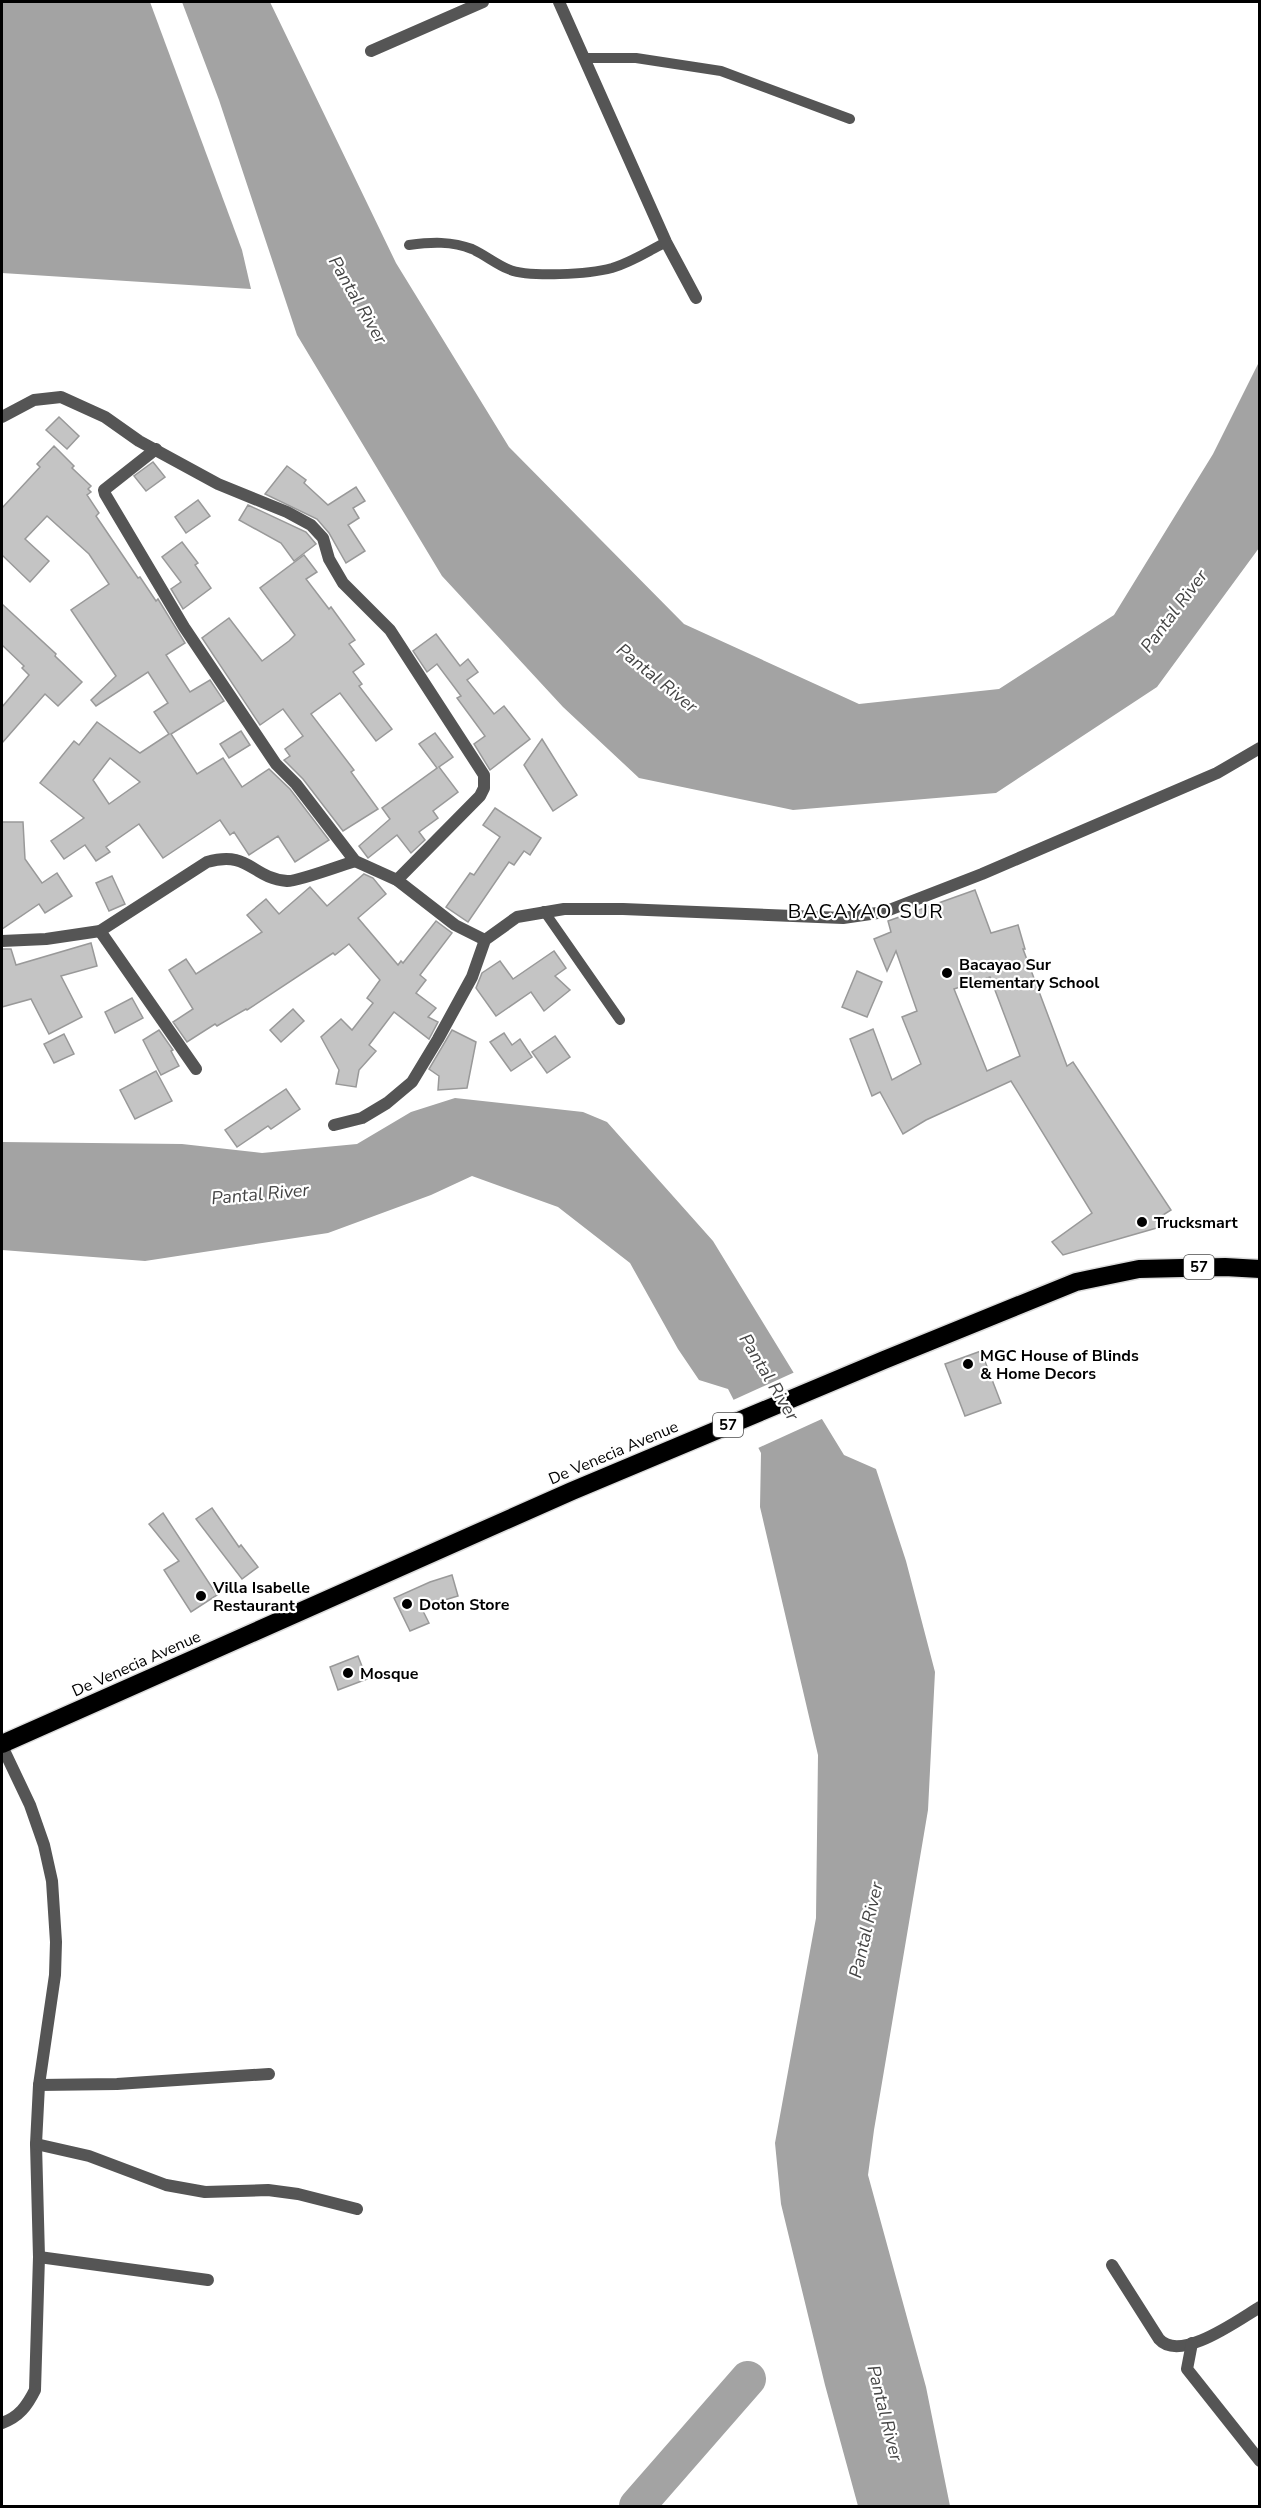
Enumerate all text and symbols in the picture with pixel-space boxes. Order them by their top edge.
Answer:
water label: Pantal River [323,252,393,349]
water label: Pantal River [1135,564,1213,657]
water label: Pantal River [611,638,703,718]
district label: BACAYAO SUR [788,898,944,925]
place label: Bacayao Sur Elementary School [959,954,1099,994]
marker: Bacayao Sur Elementary School [940,966,954,980]
water label: Pantal River [210,1178,310,1210]
place label: Trucksmart [1154,1212,1239,1234]
marker: Trucksmart [1135,1215,1149,1229]
road number: 57 [1184,1255,1214,1279]
water label: Pantal River [734,1329,805,1426]
place label: MGC House of Blinds & Home Decors [980,1345,1139,1385]
marker: MGC House of Blinds & Home Decors [961,1357,975,1371]
road number: 57 [713,1413,743,1437]
street label: De Venecia Avenue [545,1416,682,1490]
place label: Villa Isabelle Restaurant [212,1577,310,1617]
marker: Villa Isabelle Restaurant [194,1589,208,1603]
place label: Doton Store [419,1594,510,1616]
marker: Doton Store [400,1597,414,1611]
street label: De Venecia Avenue [69,1626,204,1702]
place label: Mosque [360,1663,419,1685]
marker: Mosque [341,1666,355,1680]
water label: Pantal River [843,1879,889,1980]
water label: Pantal River [862,2363,909,2464]

